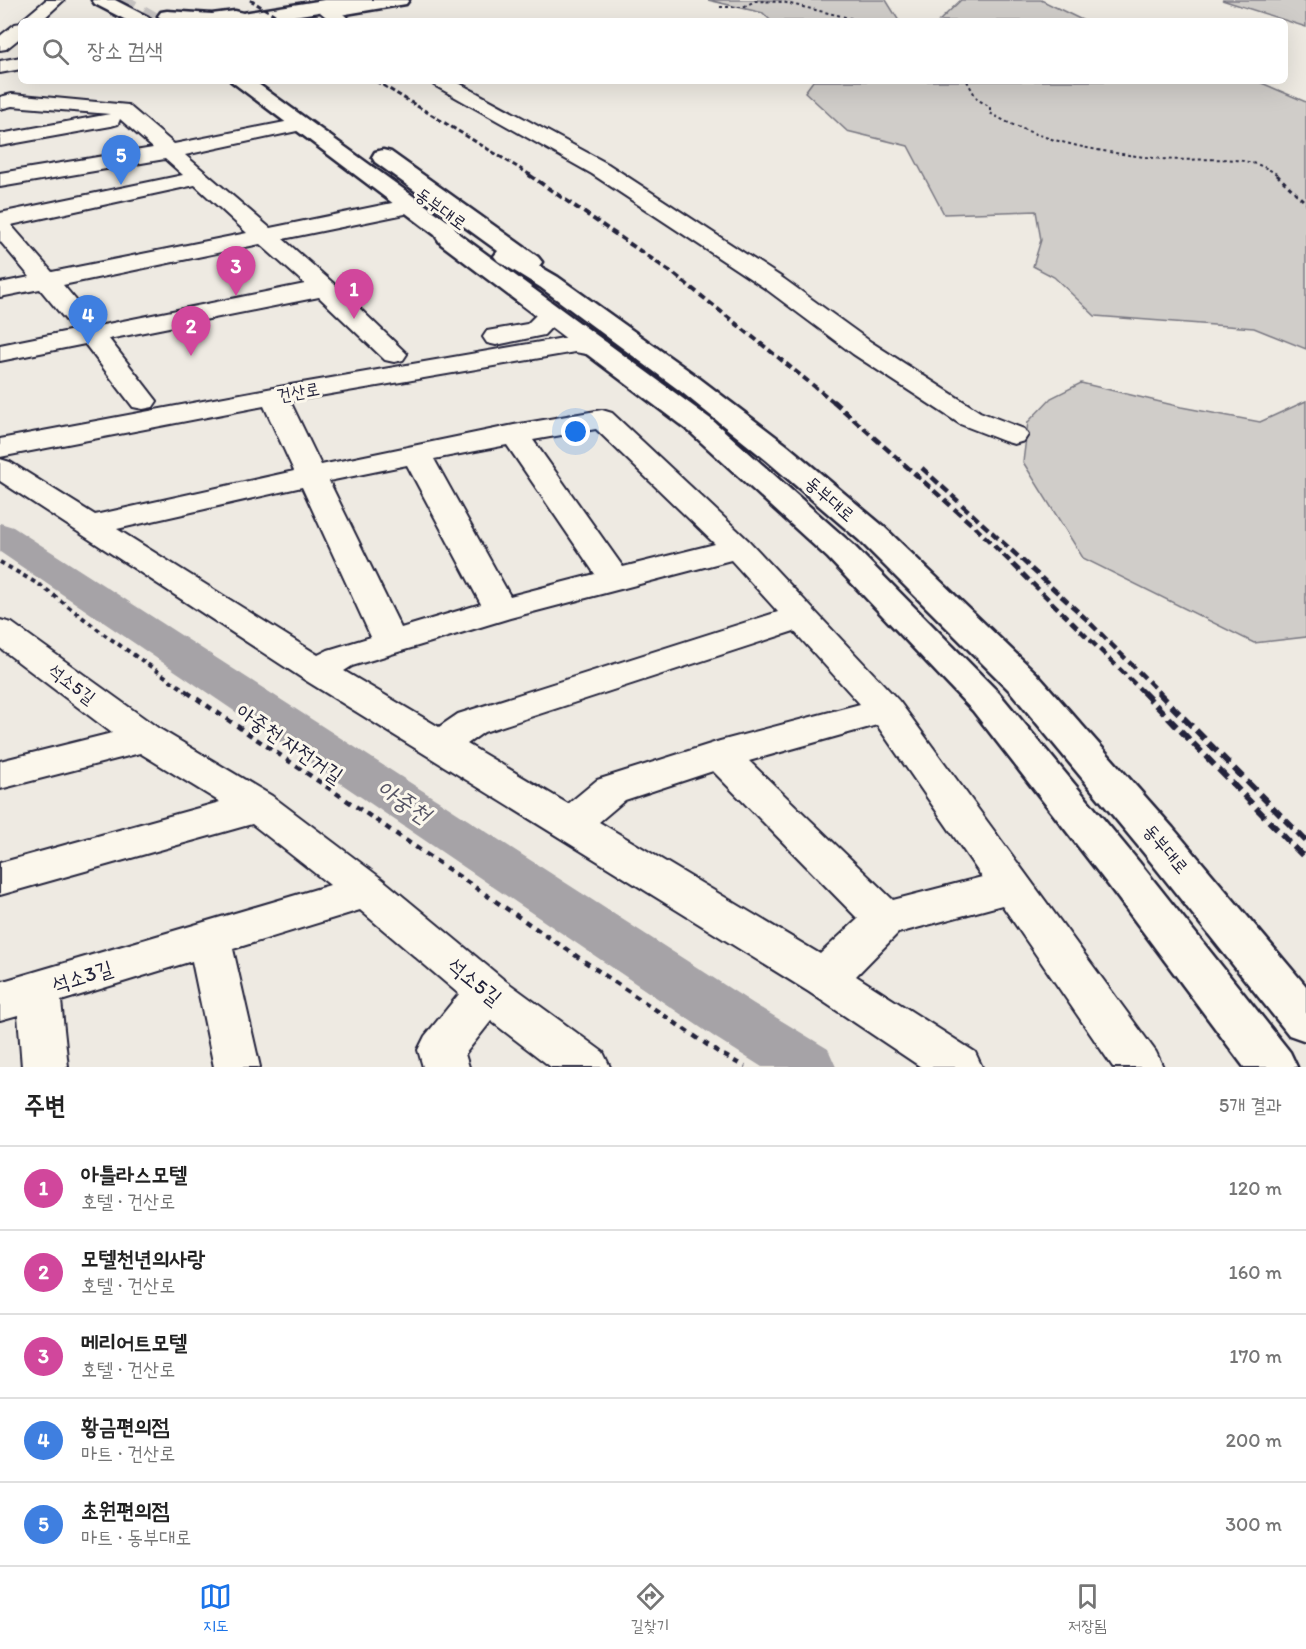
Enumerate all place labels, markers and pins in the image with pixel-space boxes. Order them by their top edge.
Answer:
pin: 5 [102,136,140,185]
pin: 3 [216,246,256,296]
pin: 1 [334,270,374,319]
pin: 4 [68,296,107,345]
pin: 2 [172,306,210,356]

